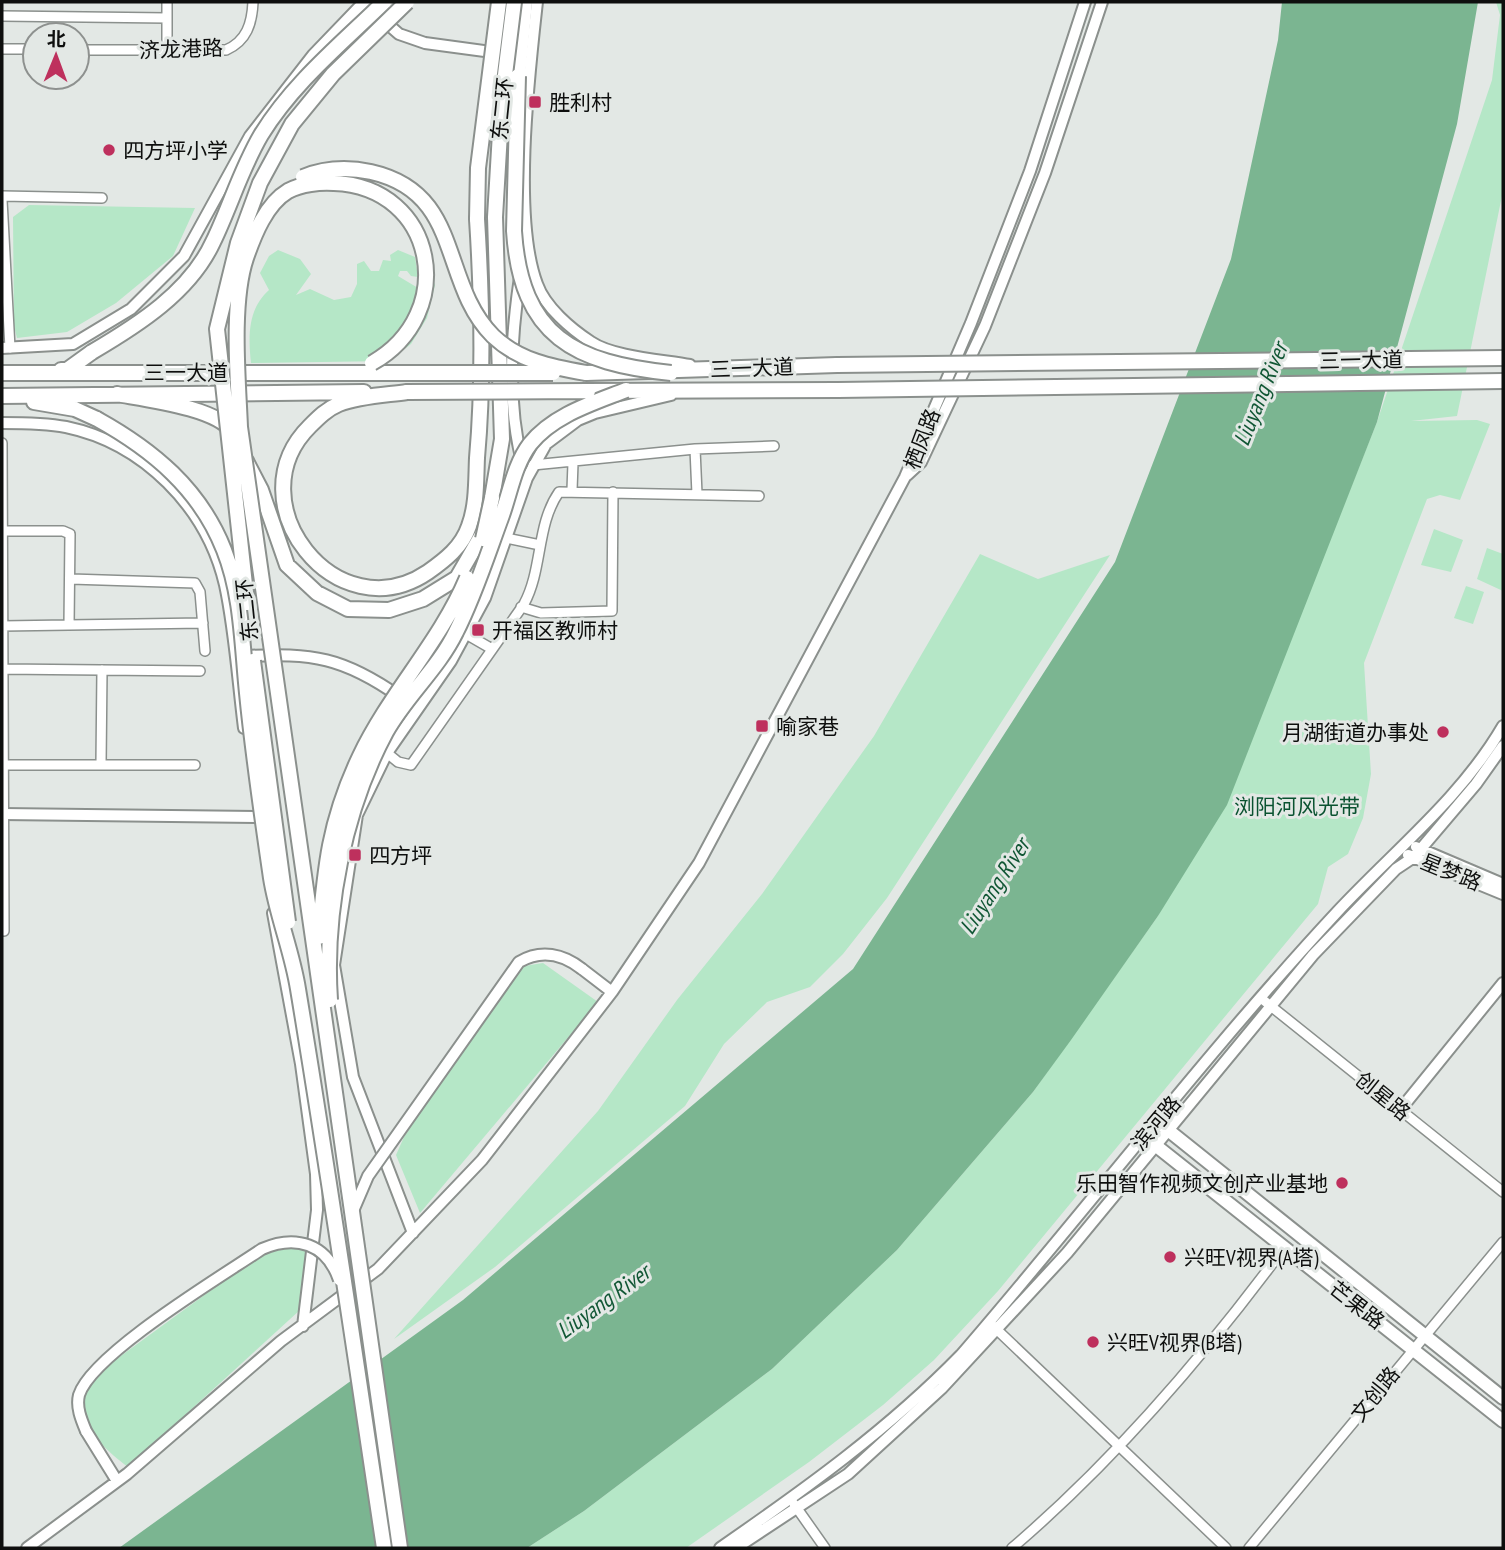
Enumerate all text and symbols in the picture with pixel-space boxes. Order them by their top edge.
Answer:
north arrow [21,21,91,91]
text: 北 [47,27,66,51]
street label: 济龙港路 [139,34,223,64]
street label: 东二环 [485,76,519,142]
place label: 胜利村 [549,89,612,116]
marker: 胜利村 [527,94,543,110]
place label: 四方坪小学 [123,137,228,164]
marker: 四方坪小学 [101,142,117,158]
water label: Liuyang River [1226,335,1295,450]
street label: 三一大道 [1319,346,1403,374]
street label: 三一大道 [710,353,794,383]
street label: 三一大道 [144,359,228,386]
street label: 栖凤路 [898,405,946,473]
street label: 东二环 [230,577,264,643]
place label: 开福区教师村 [492,617,618,644]
marker: 开福区教师村 [470,622,486,638]
place label: 喻家巷 [776,713,839,740]
marker: 喻家巷 [754,718,770,734]
place label: 月湖街道办事处 [1282,719,1429,746]
marker: 月湖街道办事处 [1435,724,1451,740]
park label: 浏阳河风光带 [1234,793,1360,820]
water label: Liuyang River [952,830,1038,939]
place label: 四方坪 [369,842,432,869]
marker: 四方坪 [347,847,363,863]
street label: 星梦路 [1417,848,1485,896]
street label: 创星路 [1350,1066,1416,1126]
street label: 滨河路 [1125,1090,1187,1156]
place label: 乐田智作视频文创产业基地 [1076,1170,1328,1197]
marker: 乐田智作视频文创产业基地 [1334,1175,1350,1191]
place label: 兴旺V视界(A塔) [1184,1244,1319,1271]
marker: 兴旺V视界(A塔) [1162,1249,1178,1265]
water label: Liuyang River [551,1255,658,1344]
street label: 芒果路 [1324,1275,1390,1335]
place label: 兴旺V视界(B塔) [1107,1329,1242,1356]
marker: 兴旺V视界(B塔) [1085,1334,1101,1350]
street label: 文创路 [1345,1361,1405,1427]

